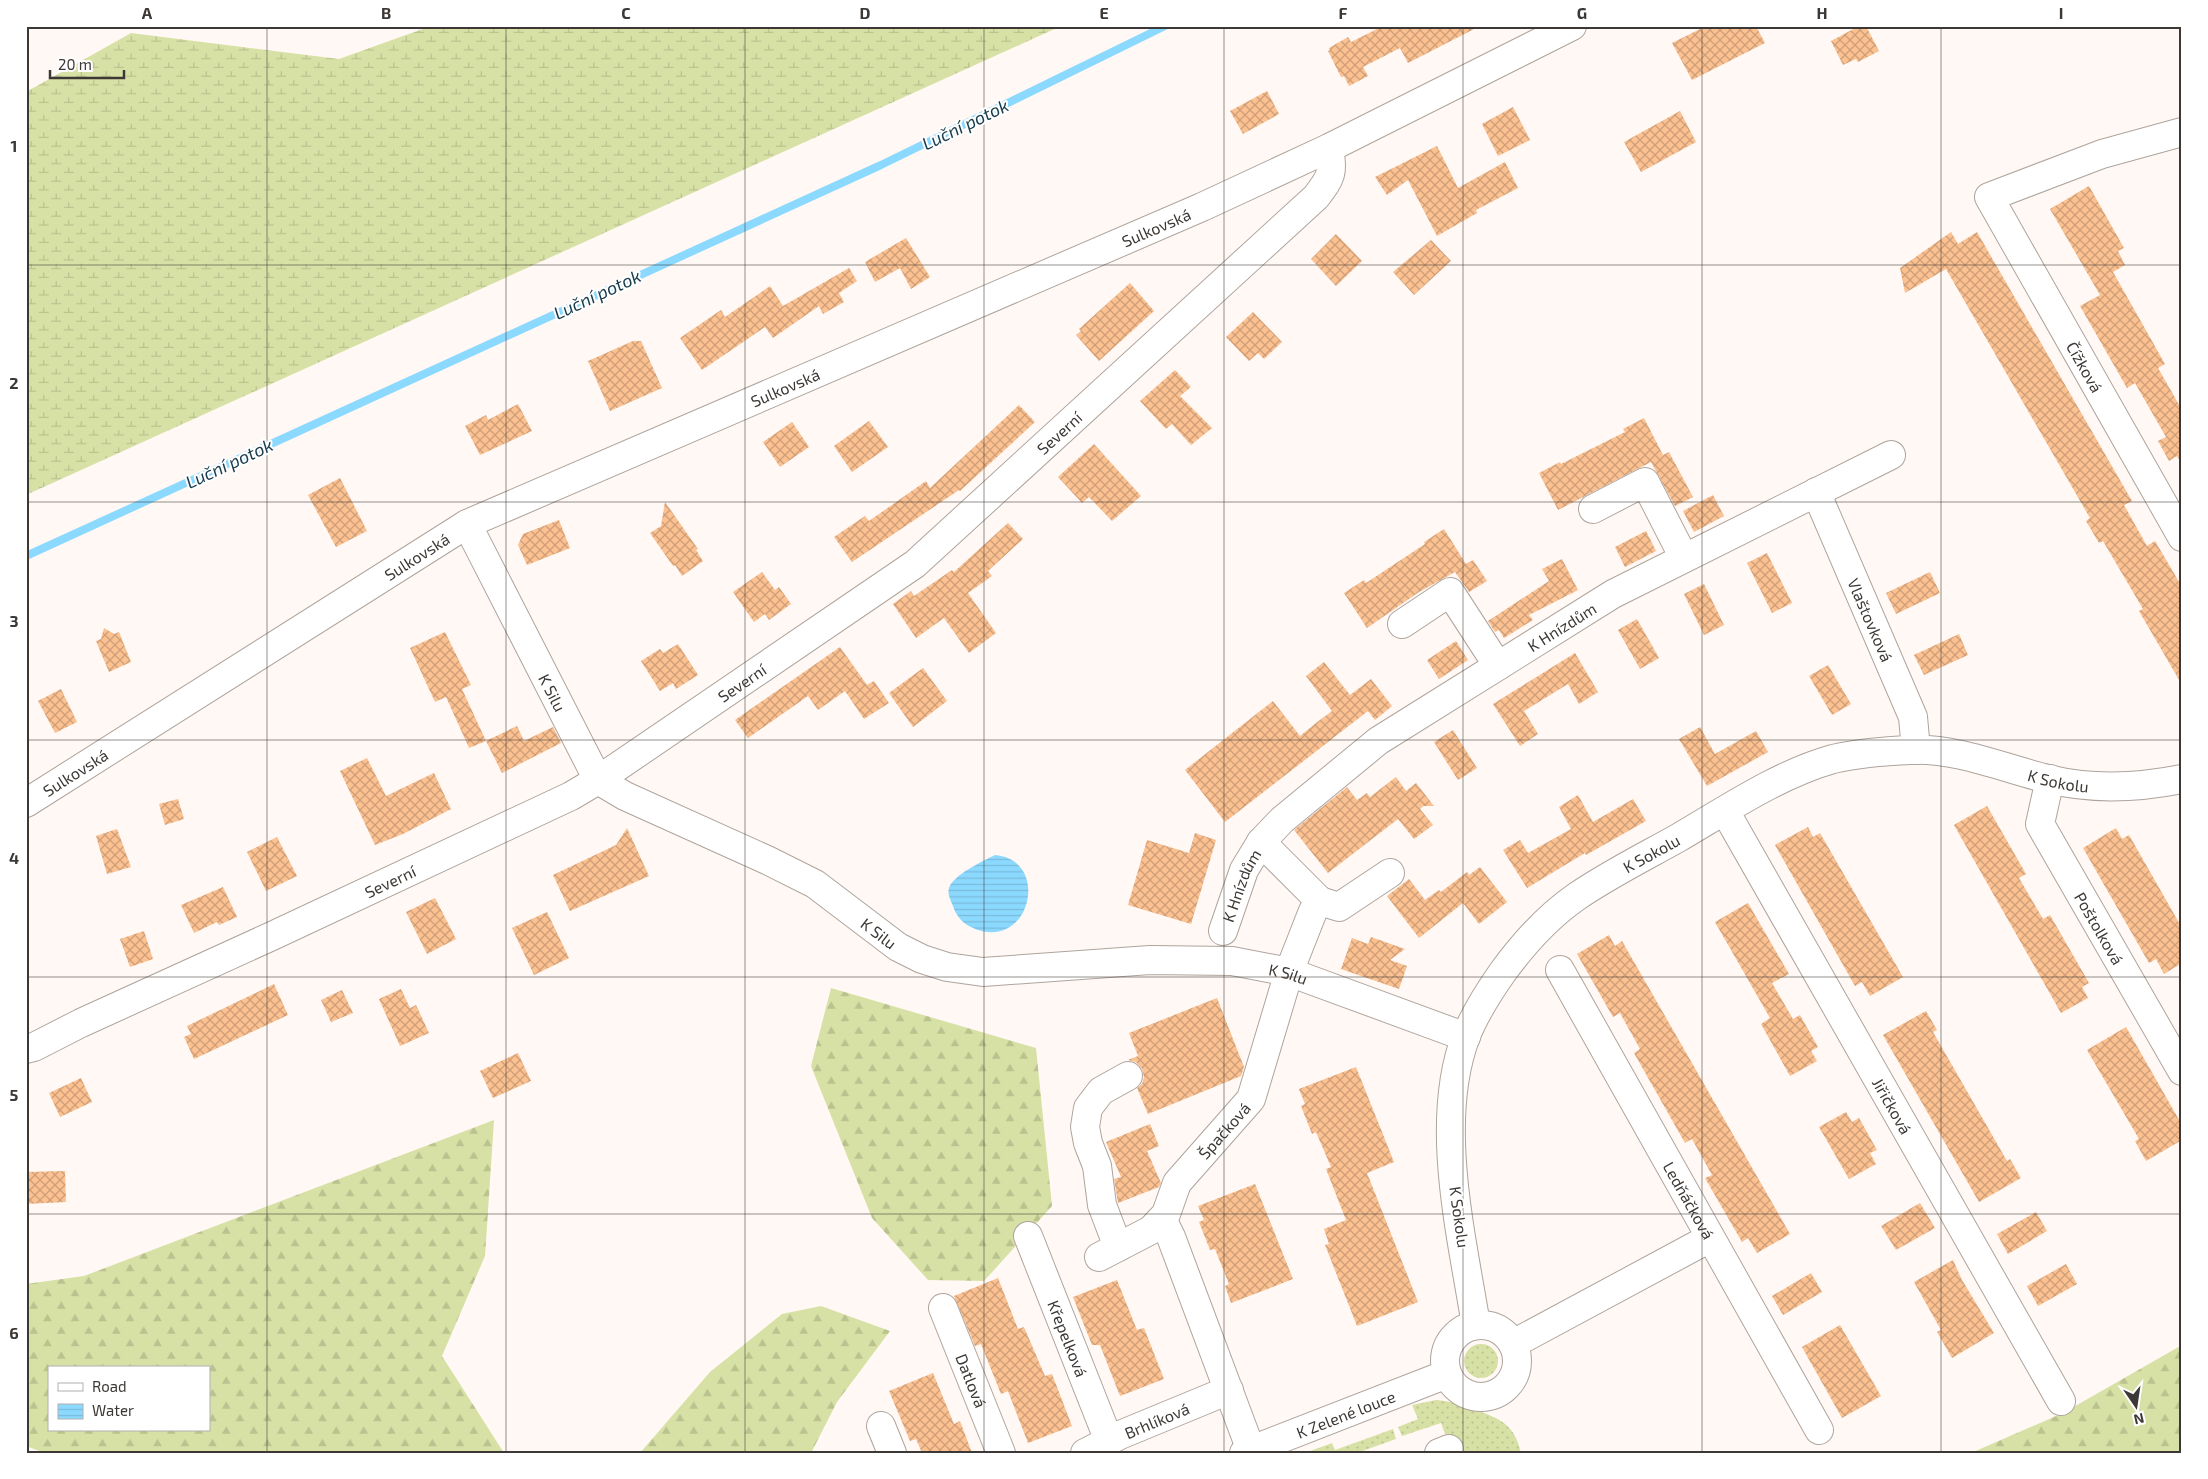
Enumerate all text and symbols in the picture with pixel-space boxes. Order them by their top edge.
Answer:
text: A [142,3,153,22]
text: B [381,3,391,22]
text: C [621,3,631,22]
text: D [860,3,871,22]
text: E [1099,3,1109,22]
text: F [1339,3,1348,22]
text: G [1577,3,1587,22]
text: H [1816,3,1828,22]
text: I [2059,3,2063,22]
scale bar [50,48,124,80]
text: 20 m [58,55,92,73]
water label: Luční potok [918,94,1012,154]
text: 1 [11,136,17,155]
street label: Sulkovská [1118,204,1193,250]
water label: Luční potok [550,264,644,324]
street label: Čížková [2063,338,2107,395]
street label: Sulkovská [747,364,822,410]
text: 2 [9,373,19,392]
street label: Severní [1032,406,1086,458]
water label: Luční potok [182,433,276,493]
street label: Sulkovská [380,528,453,584]
street label: Vlaštovková [1845,575,1897,664]
street label: K Hnízdům [1524,598,1599,655]
text: 3 [9,611,19,630]
street label: Severní [714,659,770,705]
street label: K Silu [536,670,571,714]
street label: Sulkovská [39,744,111,800]
street label: K Sokolu [2026,765,2090,795]
street label: K Sokolu [1619,830,1683,876]
street label: K Hnízdům [1217,845,1264,924]
text: 4 [9,848,19,867]
street label: Severní [361,860,419,901]
street label: Poštolková [2071,888,2128,968]
street label: K Silu [858,913,901,952]
street label: K Silu [1267,959,1310,988]
street label: Jiřičková [1869,1074,1916,1137]
text: 5 [10,1085,19,1104]
street label: Špačková [1194,1098,1254,1162]
street label: Ledňáčková [1660,1158,1719,1242]
street label: K Sokolu [1446,1185,1474,1249]
street label: Křepelková [1045,1297,1092,1379]
text: 6 [9,1323,19,1342]
street label: Datlová [953,1351,991,1410]
legend [48,1366,210,1432]
text: Road [92,1377,127,1395]
north arrow [2110,1382,2160,1432]
street label: K Zelené louce [1293,1386,1398,1441]
street label: Brhlíková [1121,1398,1192,1442]
text: Water [92,1401,134,1419]
text: N [2132,1410,2146,1429]

